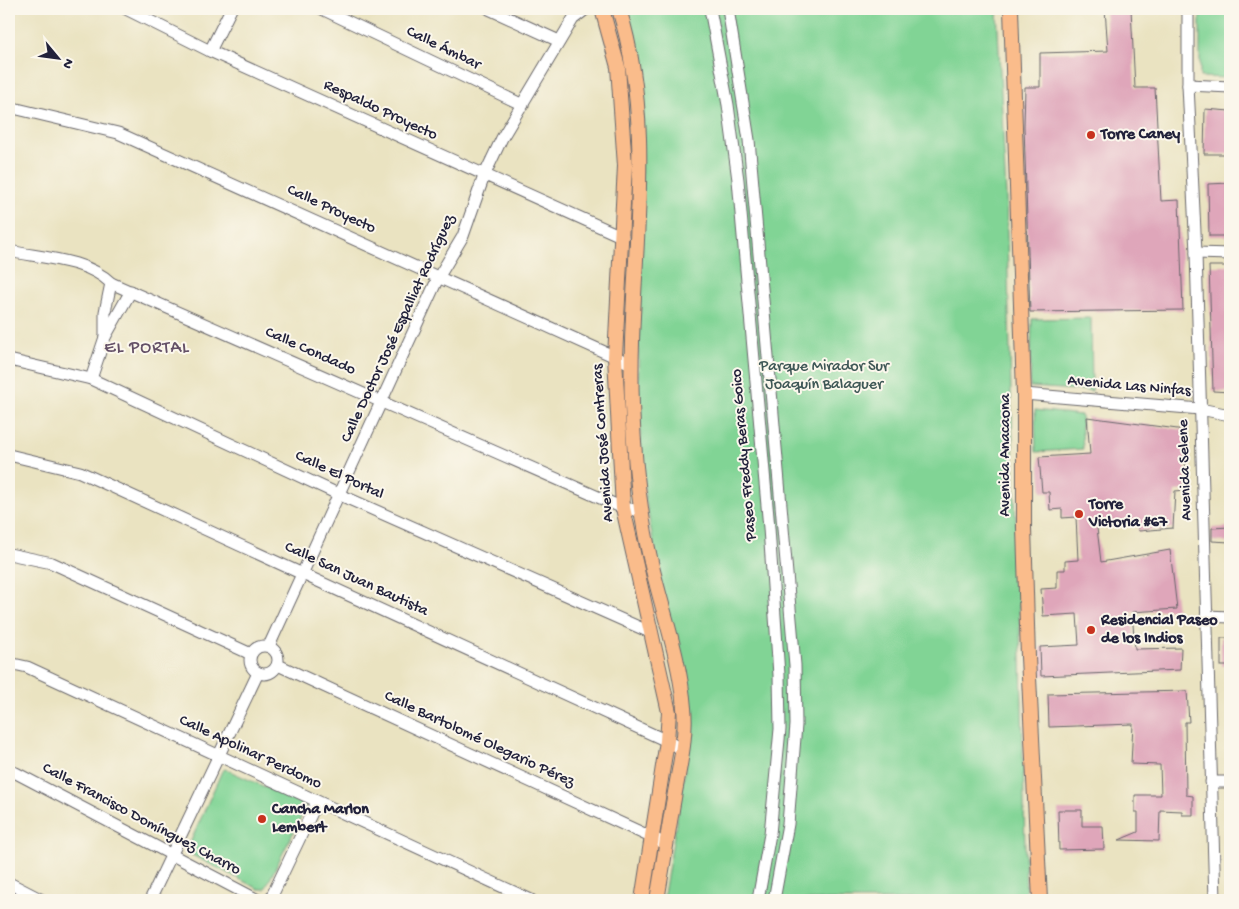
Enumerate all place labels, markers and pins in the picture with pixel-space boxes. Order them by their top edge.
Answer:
place label: Torre Caney [1099,126,1180,145]
marker: Torre Caney [1085,129,1097,141]
place label: Torre Victoria #67 [1087,496,1168,533]
marker: Torre Victoria #67 [1073,508,1085,520]
place label: Residencial Paseo de los Indios [1100,612,1218,649]
marker: Residencial Paseo de los Indios [1085,624,1097,636]
place label: Cancha Marlon Lembert [271,801,369,838]
marker: Cancha Marlon Lembert [256,813,268,825]

